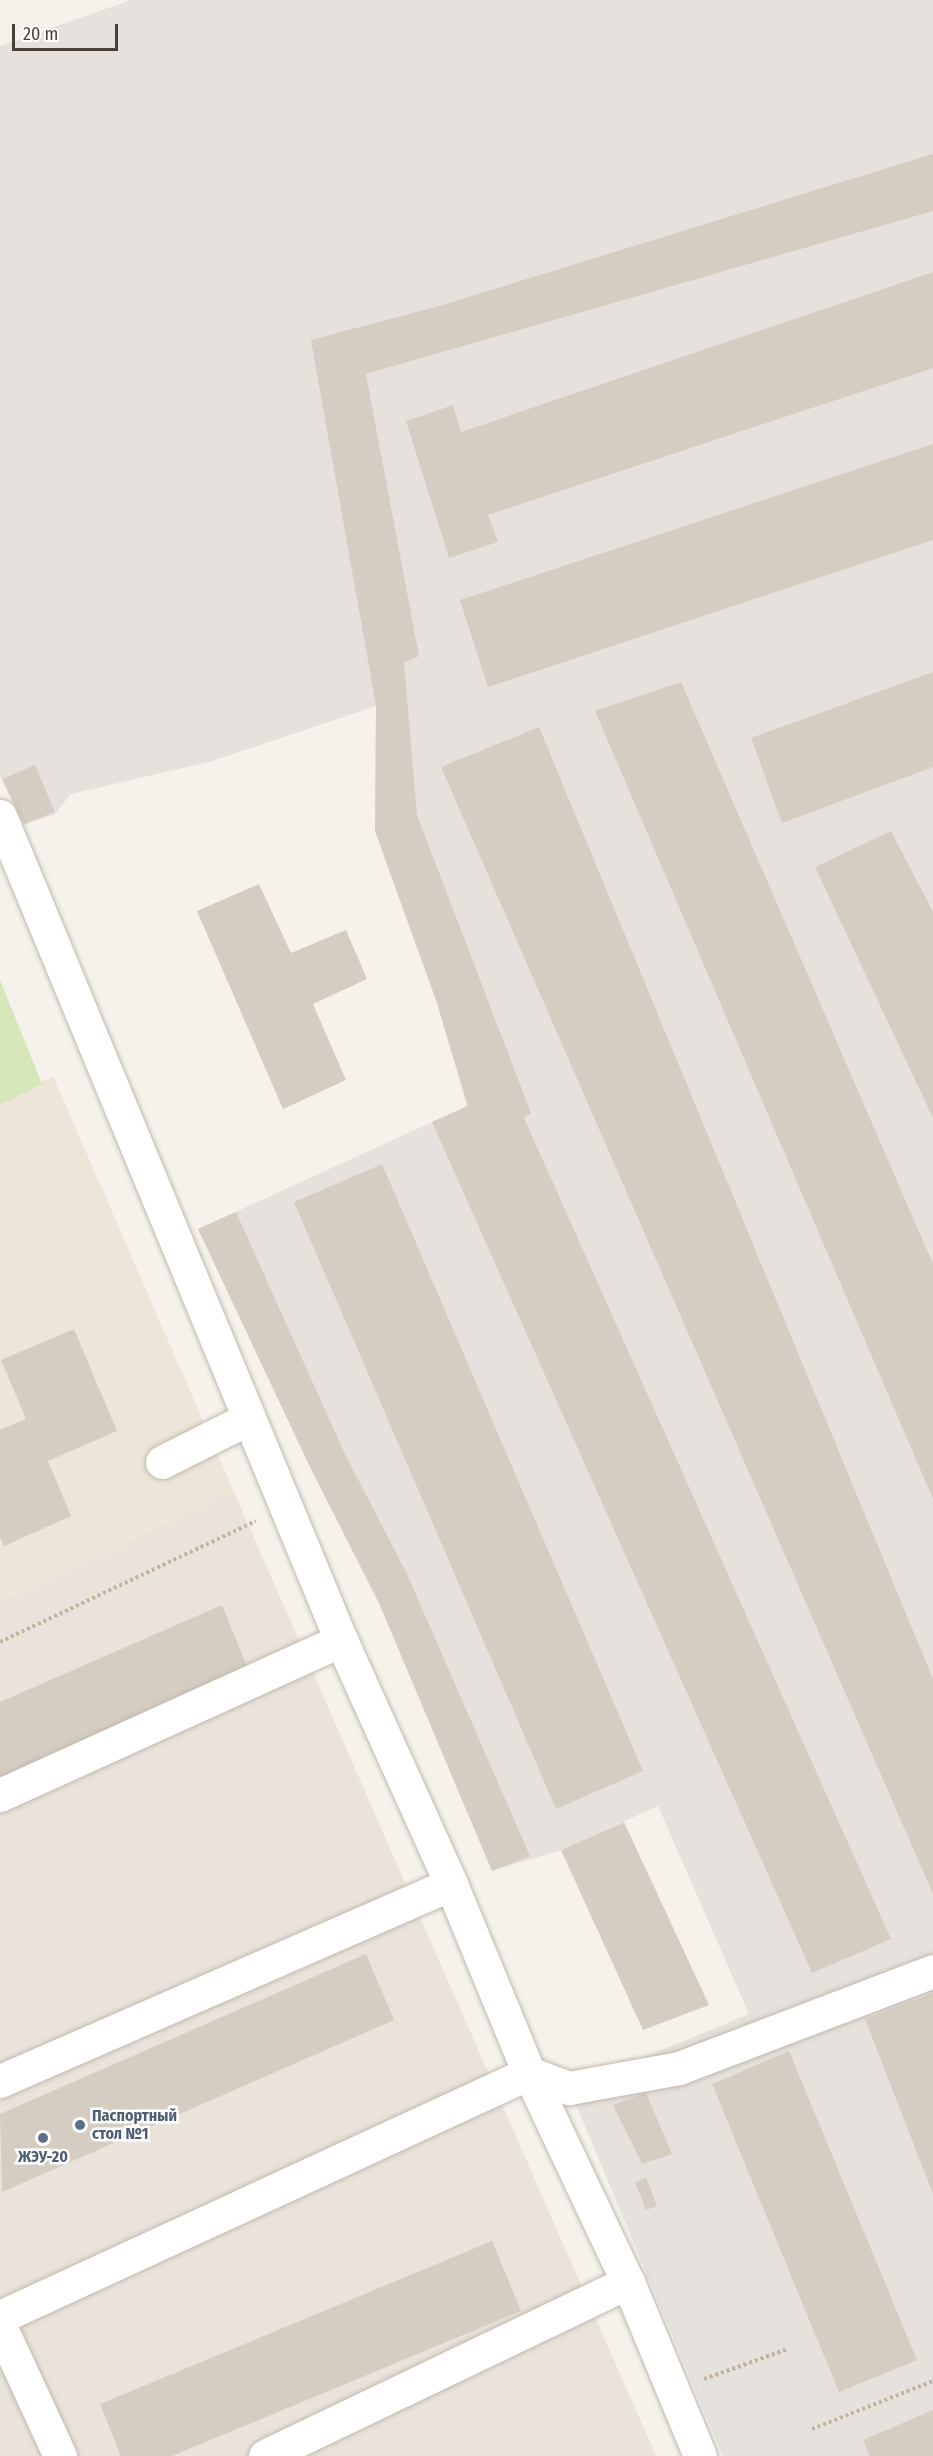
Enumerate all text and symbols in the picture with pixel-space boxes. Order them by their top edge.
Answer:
scale bar [15,12,122,50]
text: 20 m [23,23,58,45]
place label: Паспортный стол №1 [92,2106,177,2144]
marker: Паспортный стол №1 [73,2118,87,2132]
marker: ЖЭУ-20 [36,2131,50,2145]
place label: ЖЭУ-20 [18,2147,68,2167]

